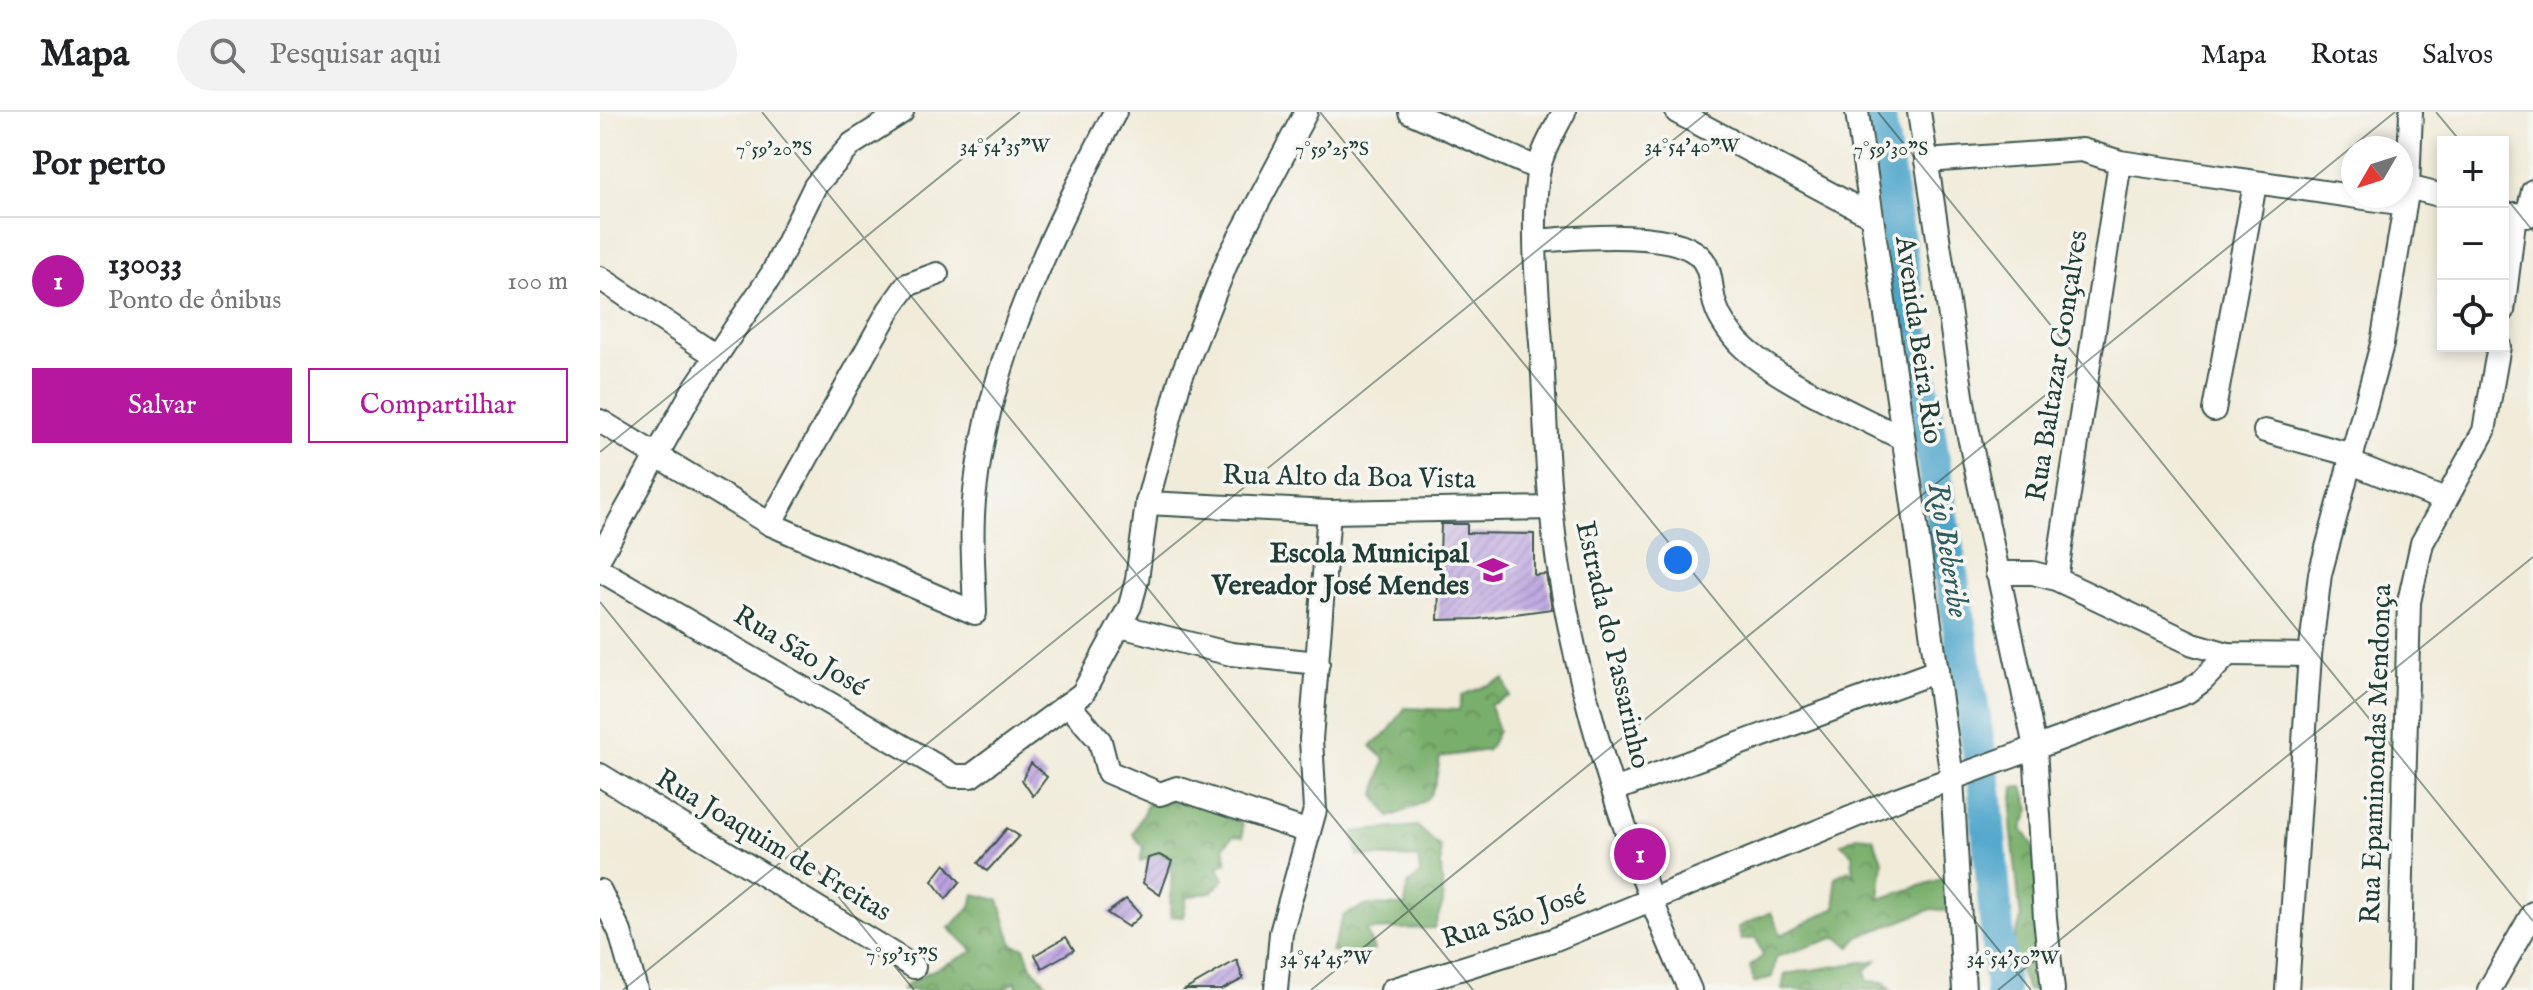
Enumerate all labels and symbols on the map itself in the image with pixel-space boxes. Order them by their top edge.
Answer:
text: 34°54'35"W [960,134,1051,159]
text: 34°54'40"W [1645,134,1740,159]
north arrow [2341,136,2413,208]
text: 7°59'20"S [736,137,812,162]
text: 7°59'25"S [1295,137,1369,162]
text: 7°59'30"S [1854,137,1928,162]
street label: Rua Baltazar Gonçalves [2019,228,2097,504]
street label: Avenida Beira Rio [1886,233,1950,446]
street label: Rua Alto da Boa Vista [1222,458,1477,498]
water label: Rio Beberibe [1918,480,1976,620]
street label: Estrada do Passarinho [1566,518,1658,772]
place label: Escola Municipal Vereador José Mendes [1211,537,1470,604]
your location [1658,540,1698,580]
school or university icon: Escola Municipal Vereador José Mendes [1476,553,1510,587]
street label: Rua Epaminondas Mendonça [2354,582,2400,925]
street label: Rua São José [727,598,873,706]
street label: Rua Joaquim de Freitas [649,762,897,930]
pin: 1 [1614,824,1666,884]
street label: Rua São José [1437,878,1591,958]
text: 7°59'15"S [866,943,938,968]
text: 34°54'45"W [1280,946,1373,971]
text: 34°54'50"W [1967,946,2060,971]

